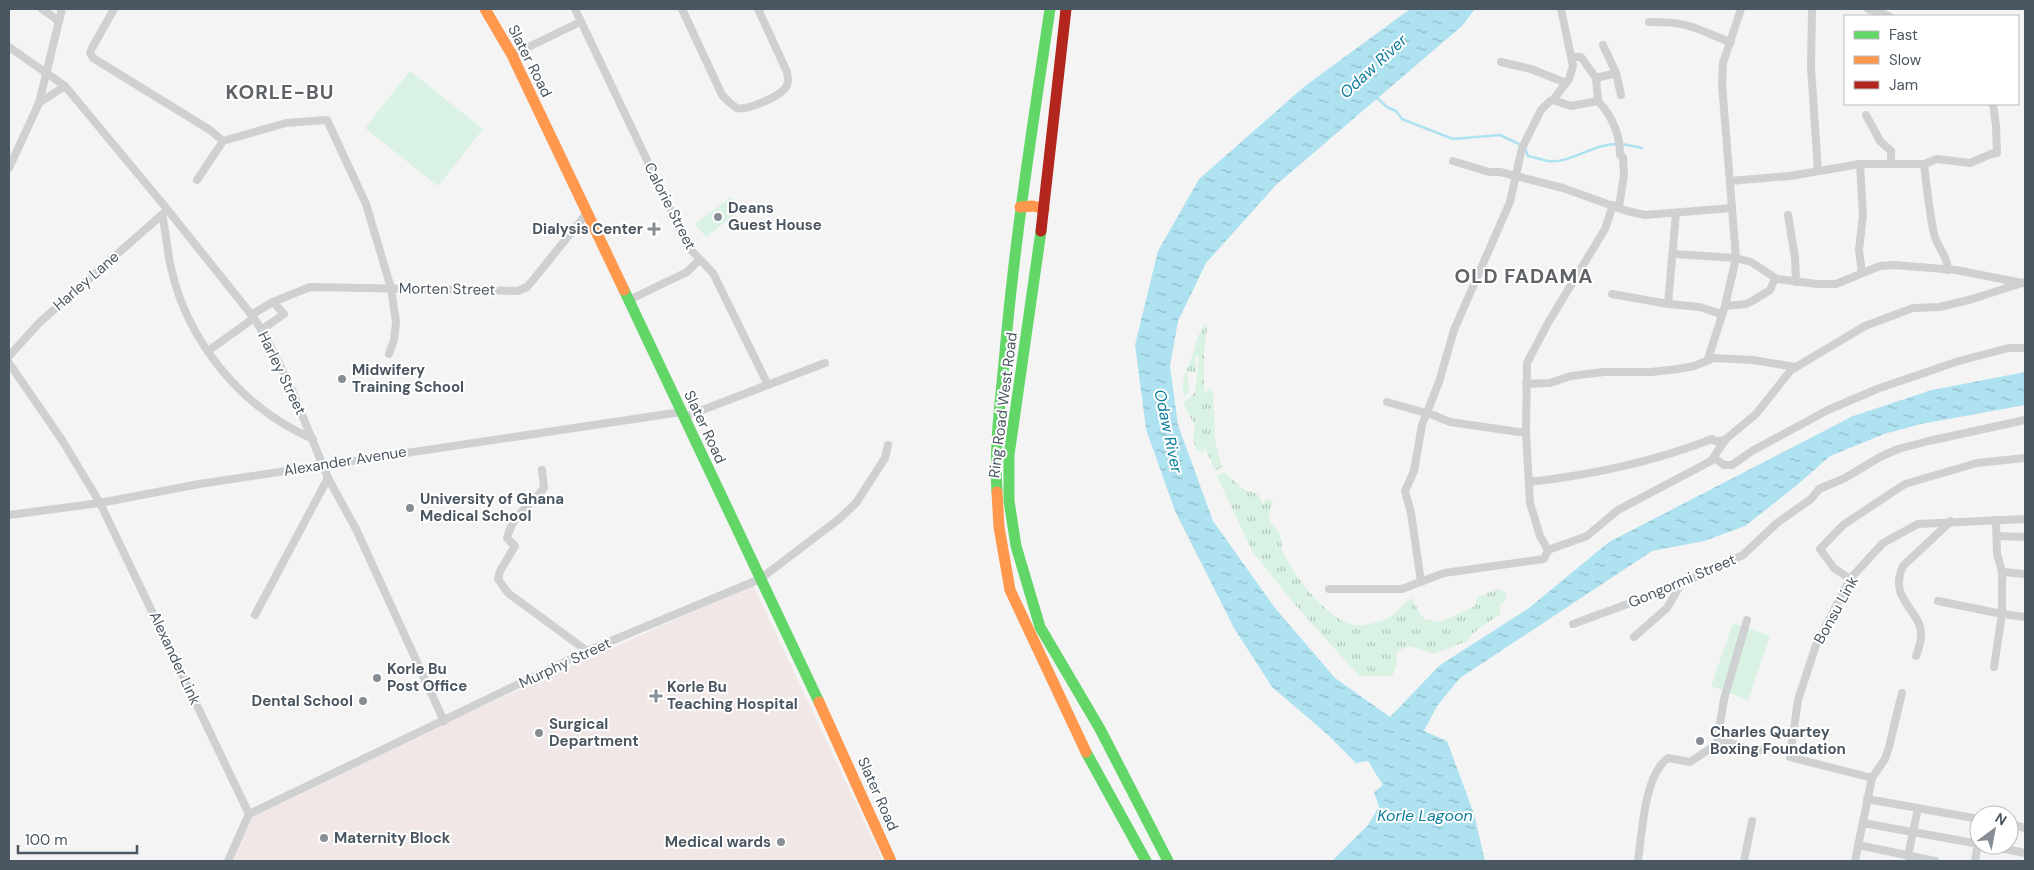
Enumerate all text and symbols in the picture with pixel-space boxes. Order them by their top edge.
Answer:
legend [1844,15,2019,105]
street label: Slater Road [503,21,557,101]
text: Fast [1889,25,1918,45]
water label: Odaw River [1335,29,1412,103]
text: Slow [1889,50,1922,70]
text: Jam [1889,75,1918,95]
district label: KORLE-BU [225,79,335,105]
street label: Calorie Street [639,159,701,253]
place label: Deans Guest House [728,198,822,235]
marker: Deans Guest House [712,211,724,223]
place label: Dialysis Center [532,219,643,239]
marker: Dialysis Center [647,222,661,236]
street label: Harley Lane [49,247,123,315]
district label: OLD FADAMA [1455,263,1593,289]
street label: Morten Street [399,278,495,300]
street label: Harley Street [253,328,311,418]
street label: Ring Road West Road [984,331,1022,479]
place label: Midwifery Training School [352,360,464,397]
marker: Midwifery Training School [336,373,348,385]
street label: Slater Road [679,387,731,467]
water label: Odaw River [1149,387,1188,476]
street label: Alexander Avenue [282,441,408,481]
place label: University of Ghana Medical School [420,489,564,526]
marker: University of Ghana Medical School [404,502,416,514]
street label: Gongormi Street [1625,549,1739,613]
street label: Bonsu Link [1809,572,1863,647]
street label: Alexander Link [145,608,206,708]
street label: Murphy Street [516,633,614,693]
place label: Korle Bu Post Office [387,659,467,696]
marker: Korle Bu Post Office [371,672,383,684]
place label: Korle Bu Teaching Hospital [667,677,798,714]
marker: Korle Bu Teaching Hospital [649,689,663,703]
place label: Dental School [252,691,353,711]
marker: Dental School [357,695,369,707]
place label: Surgical Department [549,714,639,751]
place label: Charles Quartey Boxing Foundation [1710,722,1846,759]
marker: Surgical Department [533,727,545,739]
marker: Charles Quartey Boxing Foundation [1694,735,1706,747]
street label: Slater Road [853,754,903,834]
water label: Korle Lagoon [1377,805,1473,826]
north arrow [1969,805,2019,855]
text: N [1992,809,2010,829]
scale bar [18,822,136,854]
place label: Maternity Block [334,828,451,848]
text: 100 m [25,830,68,850]
marker: Maternity Block [318,832,330,844]
place label: Medical wards [665,832,771,852]
marker: Medical wards [775,836,787,848]

